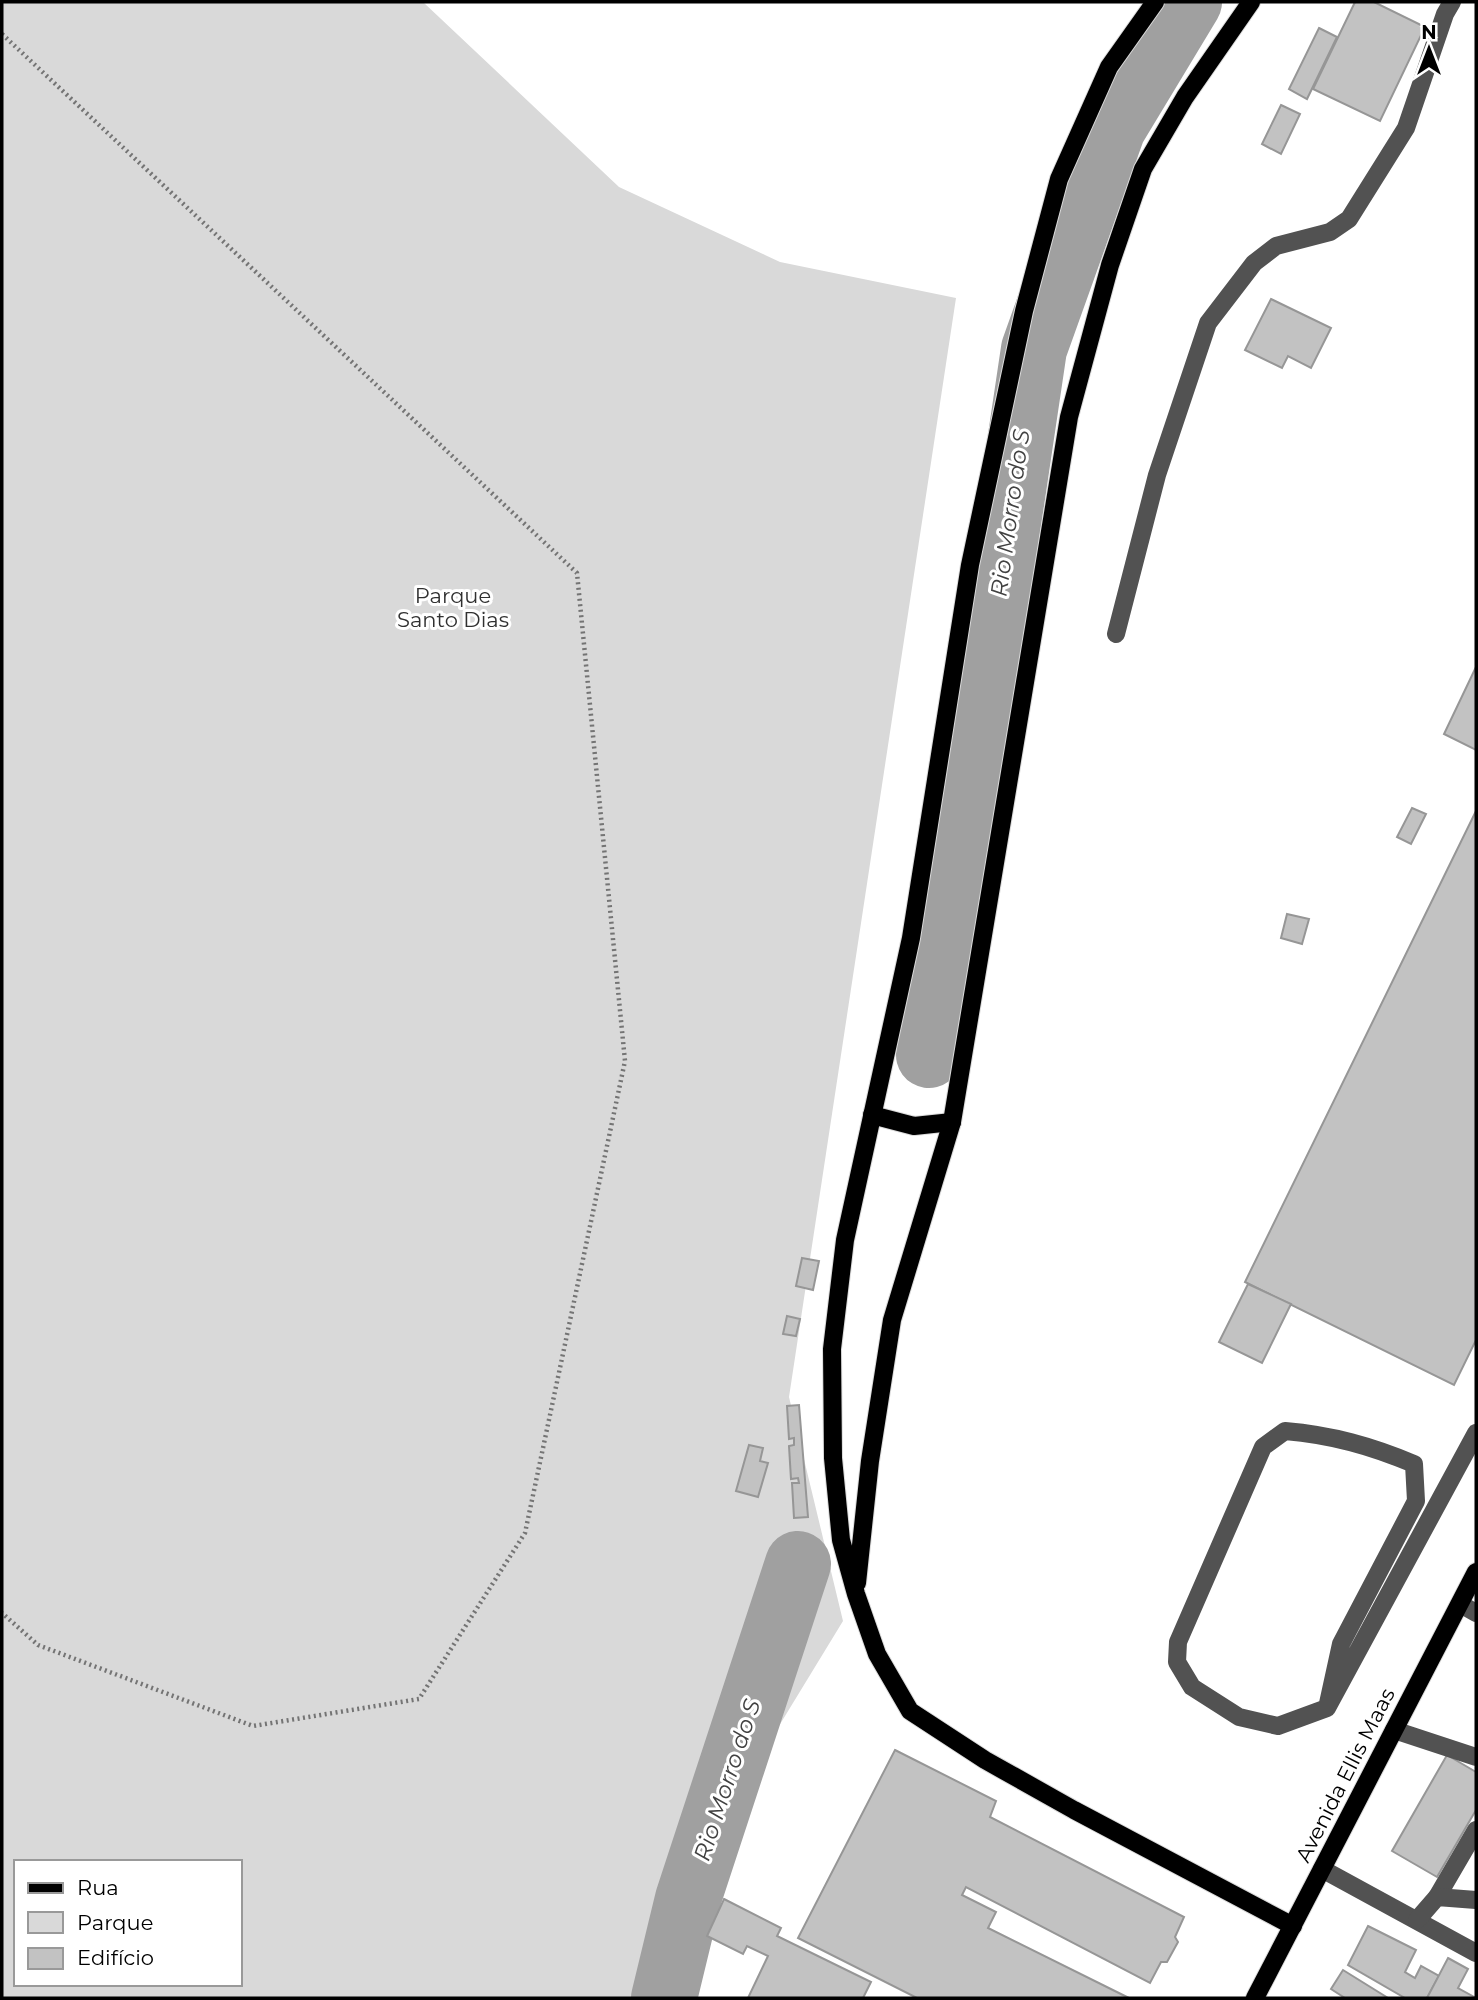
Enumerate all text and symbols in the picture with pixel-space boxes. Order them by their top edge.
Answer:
north arrow [1394,14,1464,84]
text: N [1421,21,1437,44]
water label: Rio Morro do S [984,427,1036,598]
park label: Parque Santo Dias [397,583,509,632]
street label: Avenida Ellis Maas [1290,1684,1400,1866]
water label: Rio Morro do S [688,1695,767,1864]
legend [14,1860,242,1986]
text: Rua [77,1875,119,1900]
text: Parque [77,1910,153,1935]
text: Edifício [77,1945,154,1970]

